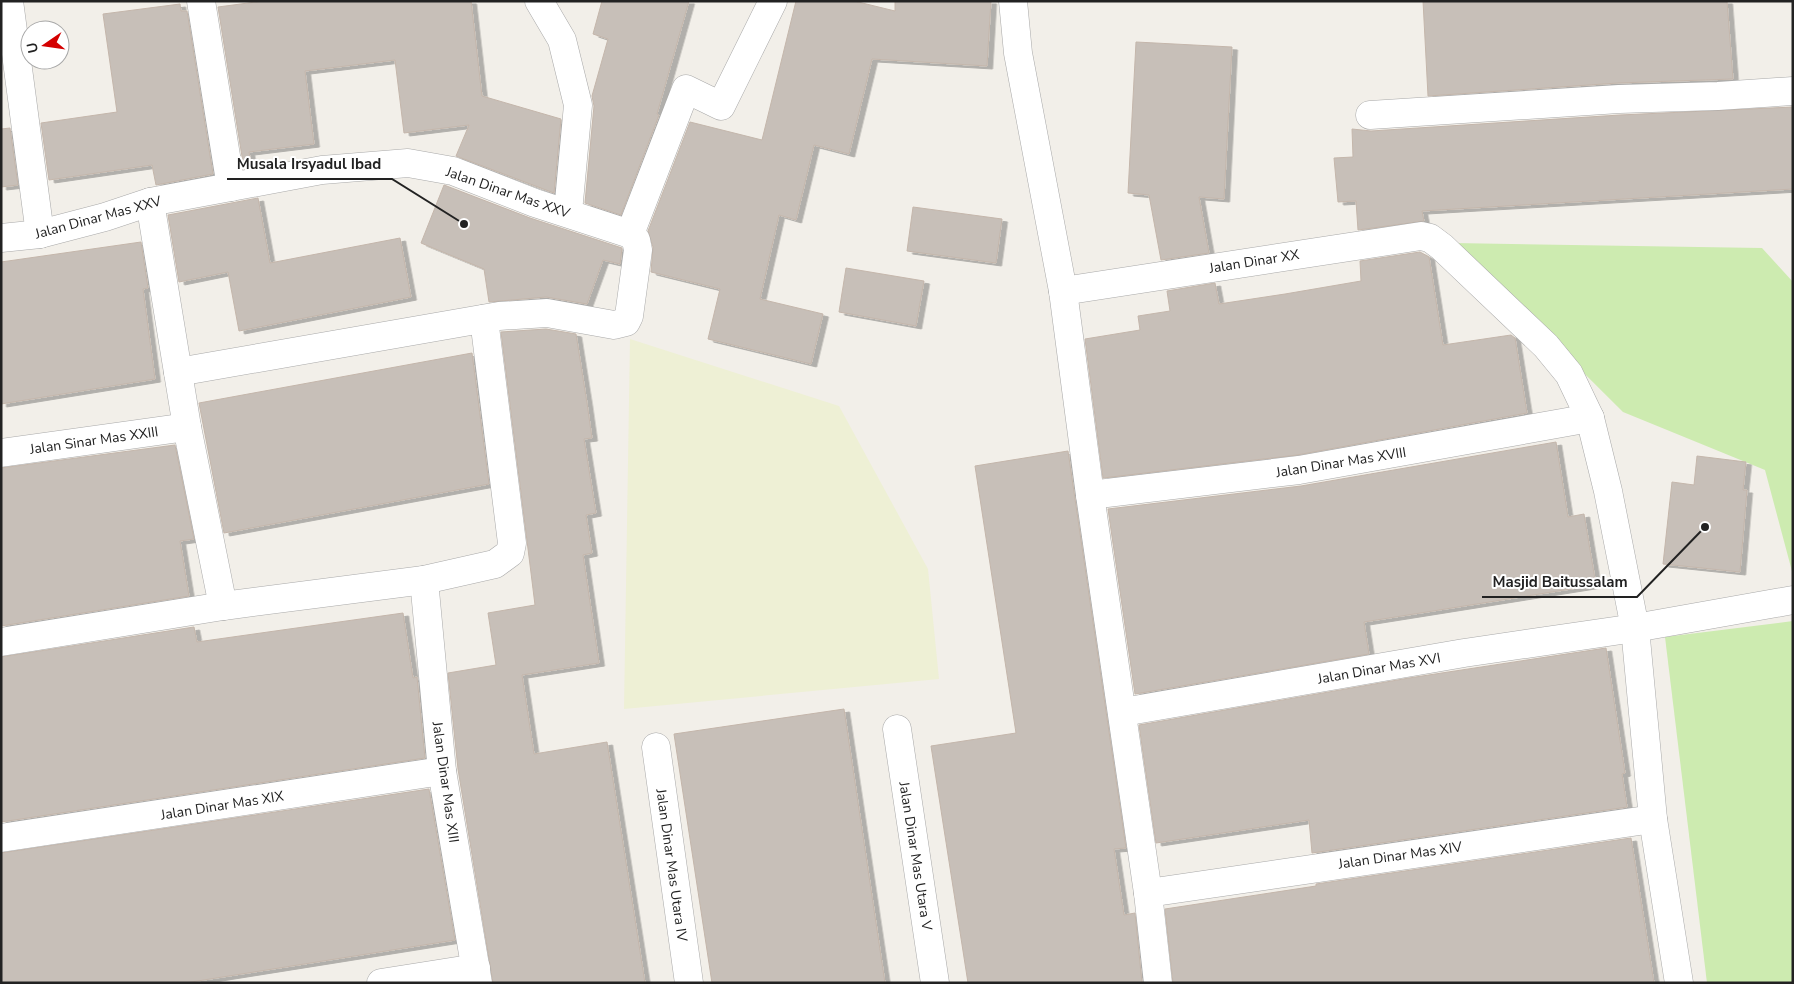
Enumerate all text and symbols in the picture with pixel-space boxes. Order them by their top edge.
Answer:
north arrow [20,20,70,70]
text: U [22,41,43,55]
callout: Musala Irsyadul Ibad [227,149,392,179]
text: Musala Irsyadul Ibad [237,154,381,174]
street label: Jalan Dinar Mas XXV [442,162,573,223]
street label: Jalan Dinar Mas XXV [32,191,164,244]
street label: Jalan Dinar XX [1207,245,1300,278]
street label: Jalan Sinar Mas XXIII [28,422,160,459]
street label: Jalan Dinar Mas XVIII [1274,443,1408,482]
callout: Masjid Baitussalam [1482,567,1637,597]
text: Masjid Baitussalam [1492,572,1628,592]
street label: Jalan Dinar Mas XVI [1315,648,1442,689]
street label: Jalan Dinar Mas XIII [427,719,463,844]
street label: Jalan Dinar Mas Utara V [894,779,937,932]
street label: Jalan Dinar Mas XIX [158,786,285,825]
street label: Jalan Dinar Mas Utara IV [651,786,692,943]
street label: Jalan Dinar Mas XIV [1336,837,1463,874]

